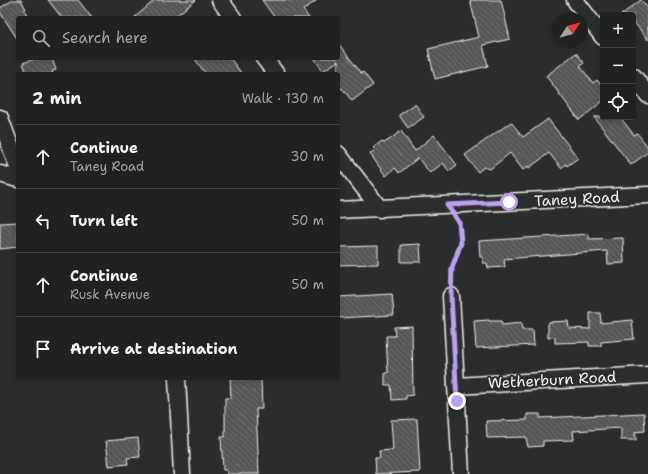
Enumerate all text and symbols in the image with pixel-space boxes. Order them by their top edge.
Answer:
north arrow [552,12,588,48]
map controls [600,12,636,120]
button: + [600,12,636,48]
search box [16,16,340,60]
icon: search [30,27,52,49]
text: Search here [62,28,148,48]
button: − [600,48,636,84]
button: locate [600,84,636,120]
text: 2 min [32,87,82,109]
text: Walk · 130 m [242,90,324,107]
text: Continue [70,138,138,158]
icon: ahead [32,146,54,168]
text: 30 m [290,148,324,165]
text: Taney Road [70,158,144,175]
street label: Taney Road [534,187,621,211]
route start [500,193,518,211]
icon: left [32,210,54,232]
text: Turn left [70,211,138,231]
text: 50 m [291,212,324,229]
text: Continue [70,266,138,286]
icon: ahead [32,274,54,296]
text: 50 m [291,276,324,293]
text: Rusk Avenue [70,286,150,303]
icon: arrive [32,338,54,360]
text: Arrive at destination [70,339,238,359]
street label: Wetherburn Road [487,367,617,393]
route end [448,392,466,410]

